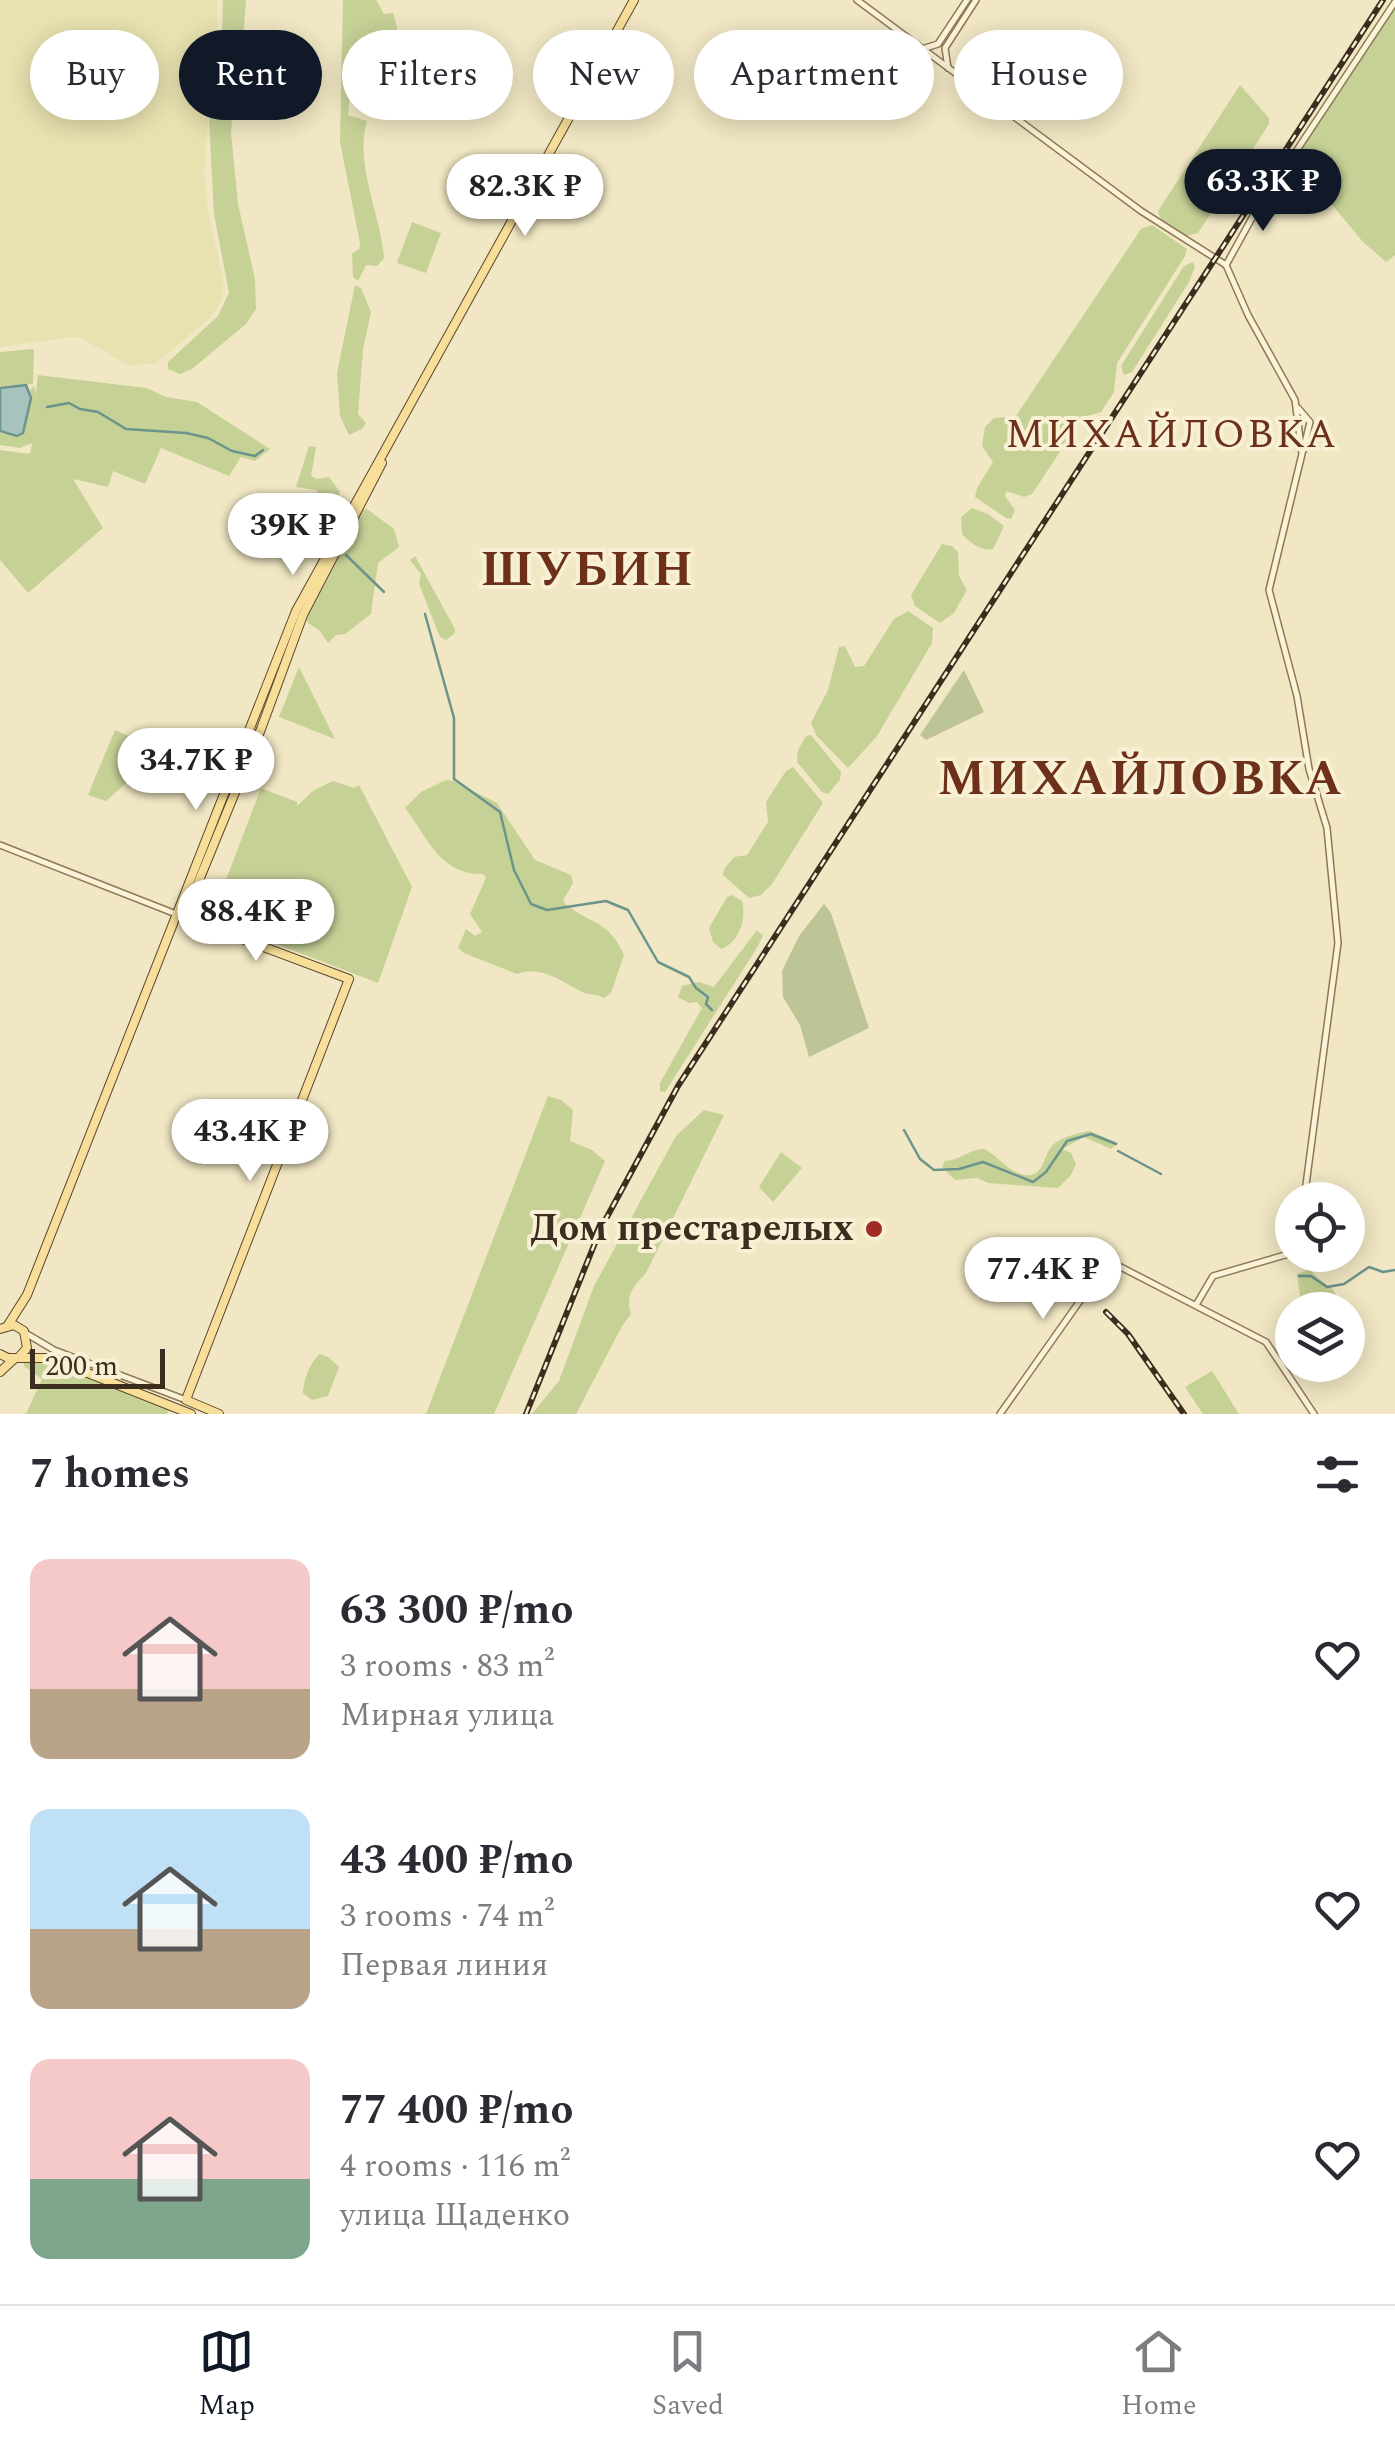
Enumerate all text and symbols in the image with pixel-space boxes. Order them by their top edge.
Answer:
chip: Buy [30,30,159,120]
chip: Rent [179,30,322,120]
chip: Filters [342,30,513,120]
chip: New [533,30,674,120]
chip: Apartment [694,30,934,120]
chip: House [954,30,1123,120]
pin: 63.3K ₽ [1171,149,1355,234]
pin: 82.3K ₽ [433,154,617,239]
text: 63.3K ₽ [1206,157,1320,206]
text: 82.3K ₽ [468,162,582,211]
district label: МИХАЙЛОВКА [1005,405,1339,466]
pin: 39K ₽ [223,493,363,578]
text: 39K ₽ [250,501,336,550]
district label: ШУБИН [481,534,695,607]
pin: 34.7K ₽ [104,728,288,813]
text: 34.7K ₽ [139,736,253,785]
district label: МИХАЙЛОВКА [938,743,1344,816]
pin: 88.4K ₽ [164,879,348,964]
text: 88.4K ₽ [199,887,313,936]
pin: 43.4K ₽ [158,1099,342,1184]
text: 43.4K ₽ [193,1107,307,1156]
map controls [1275,1182,1365,1382]
button: locate [1275,1182,1365,1272]
place label: Дом престарелых [530,1200,854,1258]
marker: Дом престарелых [863,1218,885,1240]
pin: 77.4K ₽ [951,1237,1135,1322]
text: 77.4K ₽ [986,1245,1100,1294]
button: layers [1275,1292,1365,1382]
scale bar [30,1344,165,1388]
text: 200 m [45,1345,118,1388]
text: 7 homes [30,1443,190,1506]
icon: filters [1310,1447,1365,1502]
text: 63 300 ₽/mo [340,1579,573,1642]
icon: home [110,1599,230,1719]
icon: heart [1310,1632,1365,1687]
text: 3 rooms · 83 m² [340,1642,554,1691]
text: Мирная улица [340,1691,554,1740]
text: 43 400 ₽/mo [340,1829,573,1892]
icon: home [110,1849,230,1969]
icon: heart [1310,1882,1365,1937]
text: 3 rooms · 74 m² [340,1892,554,1941]
text: Первая линия [340,1941,548,1990]
text: 77 400 ₽/mo [340,2079,573,2142]
icon: home [110,2099,230,2219]
icon: heart [1310,2132,1365,2187]
text: 4 rooms · 116 m² [340,2142,570,2191]
text: улица Щаденко [340,2191,570,2240]
tab: Map [199,2324,255,2427]
tab: Saved [652,2324,724,2427]
tab: Home [1121,2324,1196,2427]

